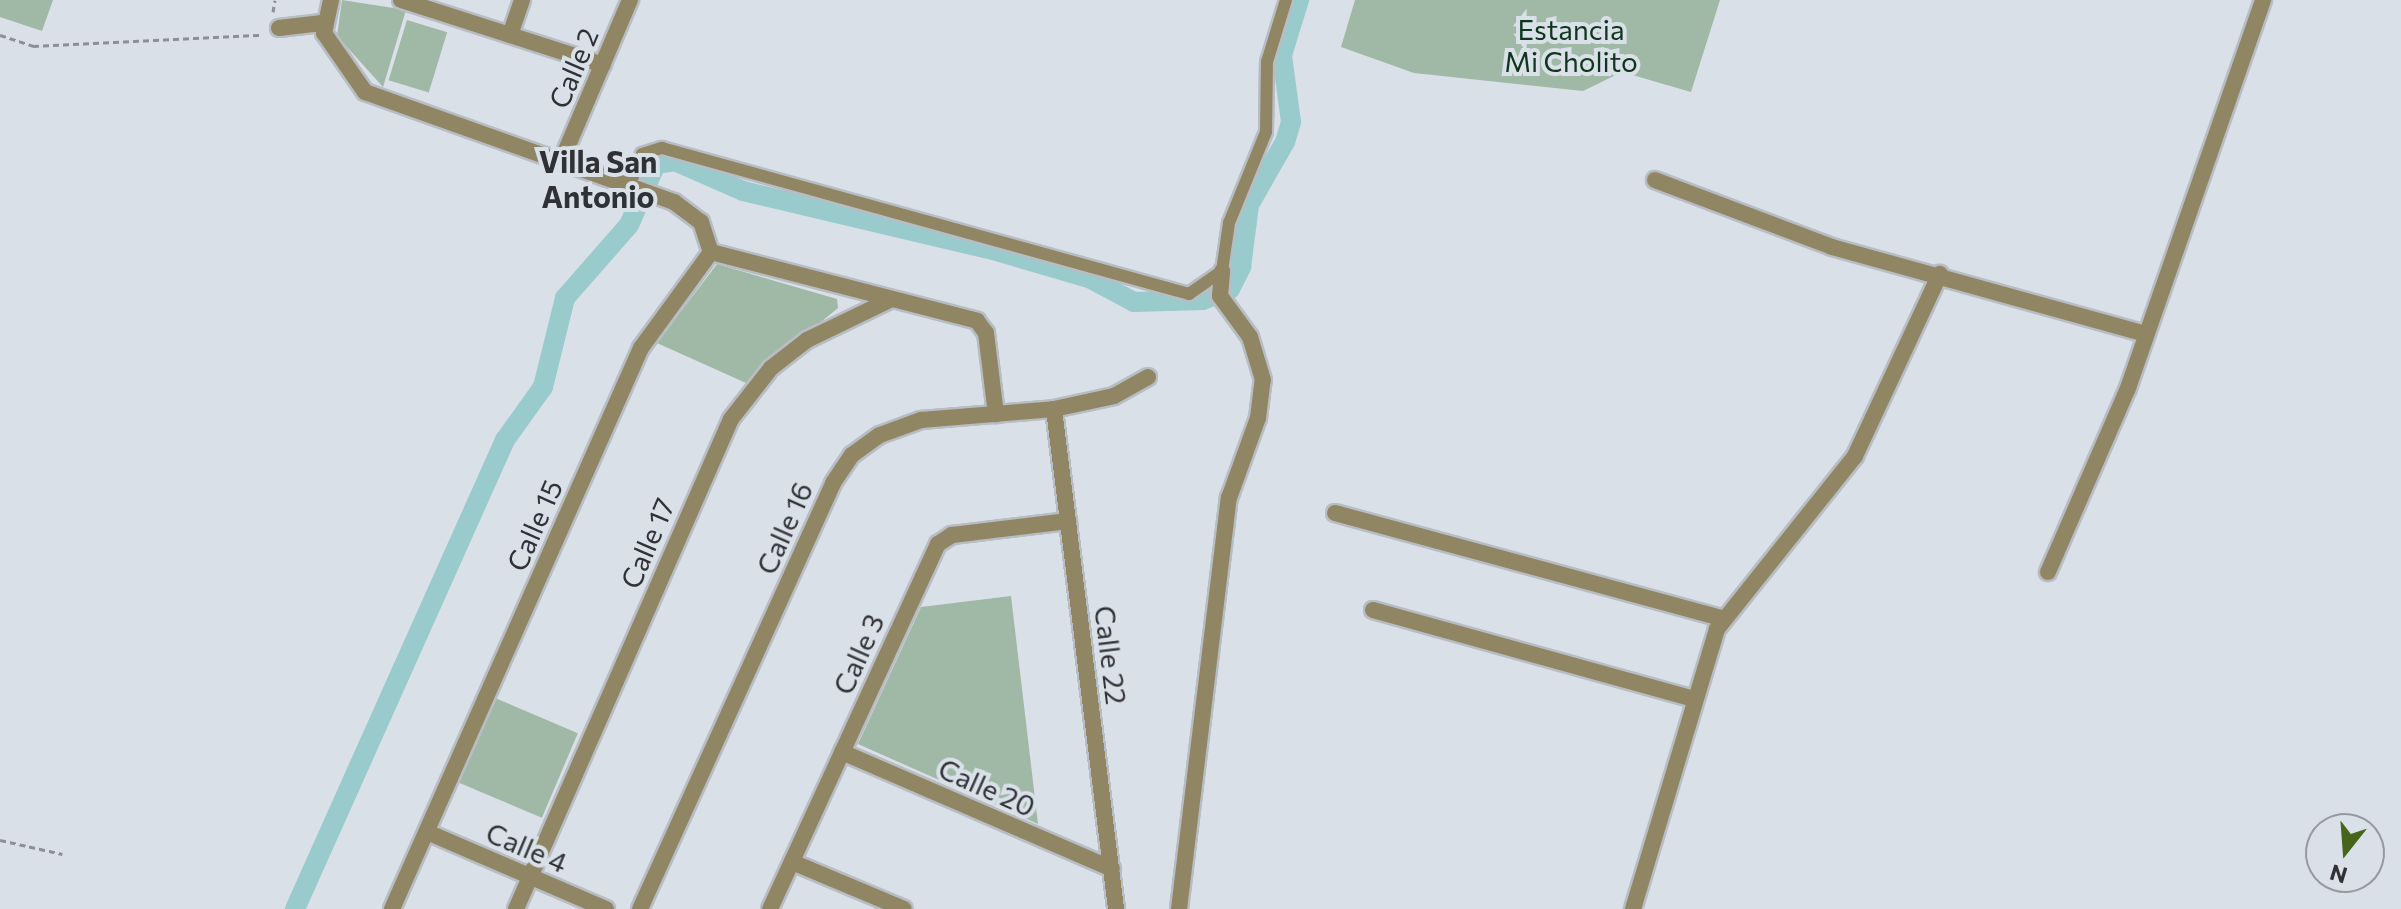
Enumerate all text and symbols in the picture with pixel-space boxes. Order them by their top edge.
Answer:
park label: Estancia Mi Cholito [1504,12,1638,78]
street label: Calle 2 [541,23,605,113]
district label: Villa San Antonio [539,143,657,214]
street label: Calle 15 [499,474,569,576]
street label: Calle 16 [749,477,819,579]
street label: Calle 17 [613,493,681,593]
street label: Calle 22 [1088,604,1134,706]
street label: Calle 3 [826,609,890,699]
street label: Calle 20 [934,751,1040,823]
north arrow [2305,813,2385,893]
street label: Calle 4 [481,815,573,879]
text: N [2327,859,2350,890]

